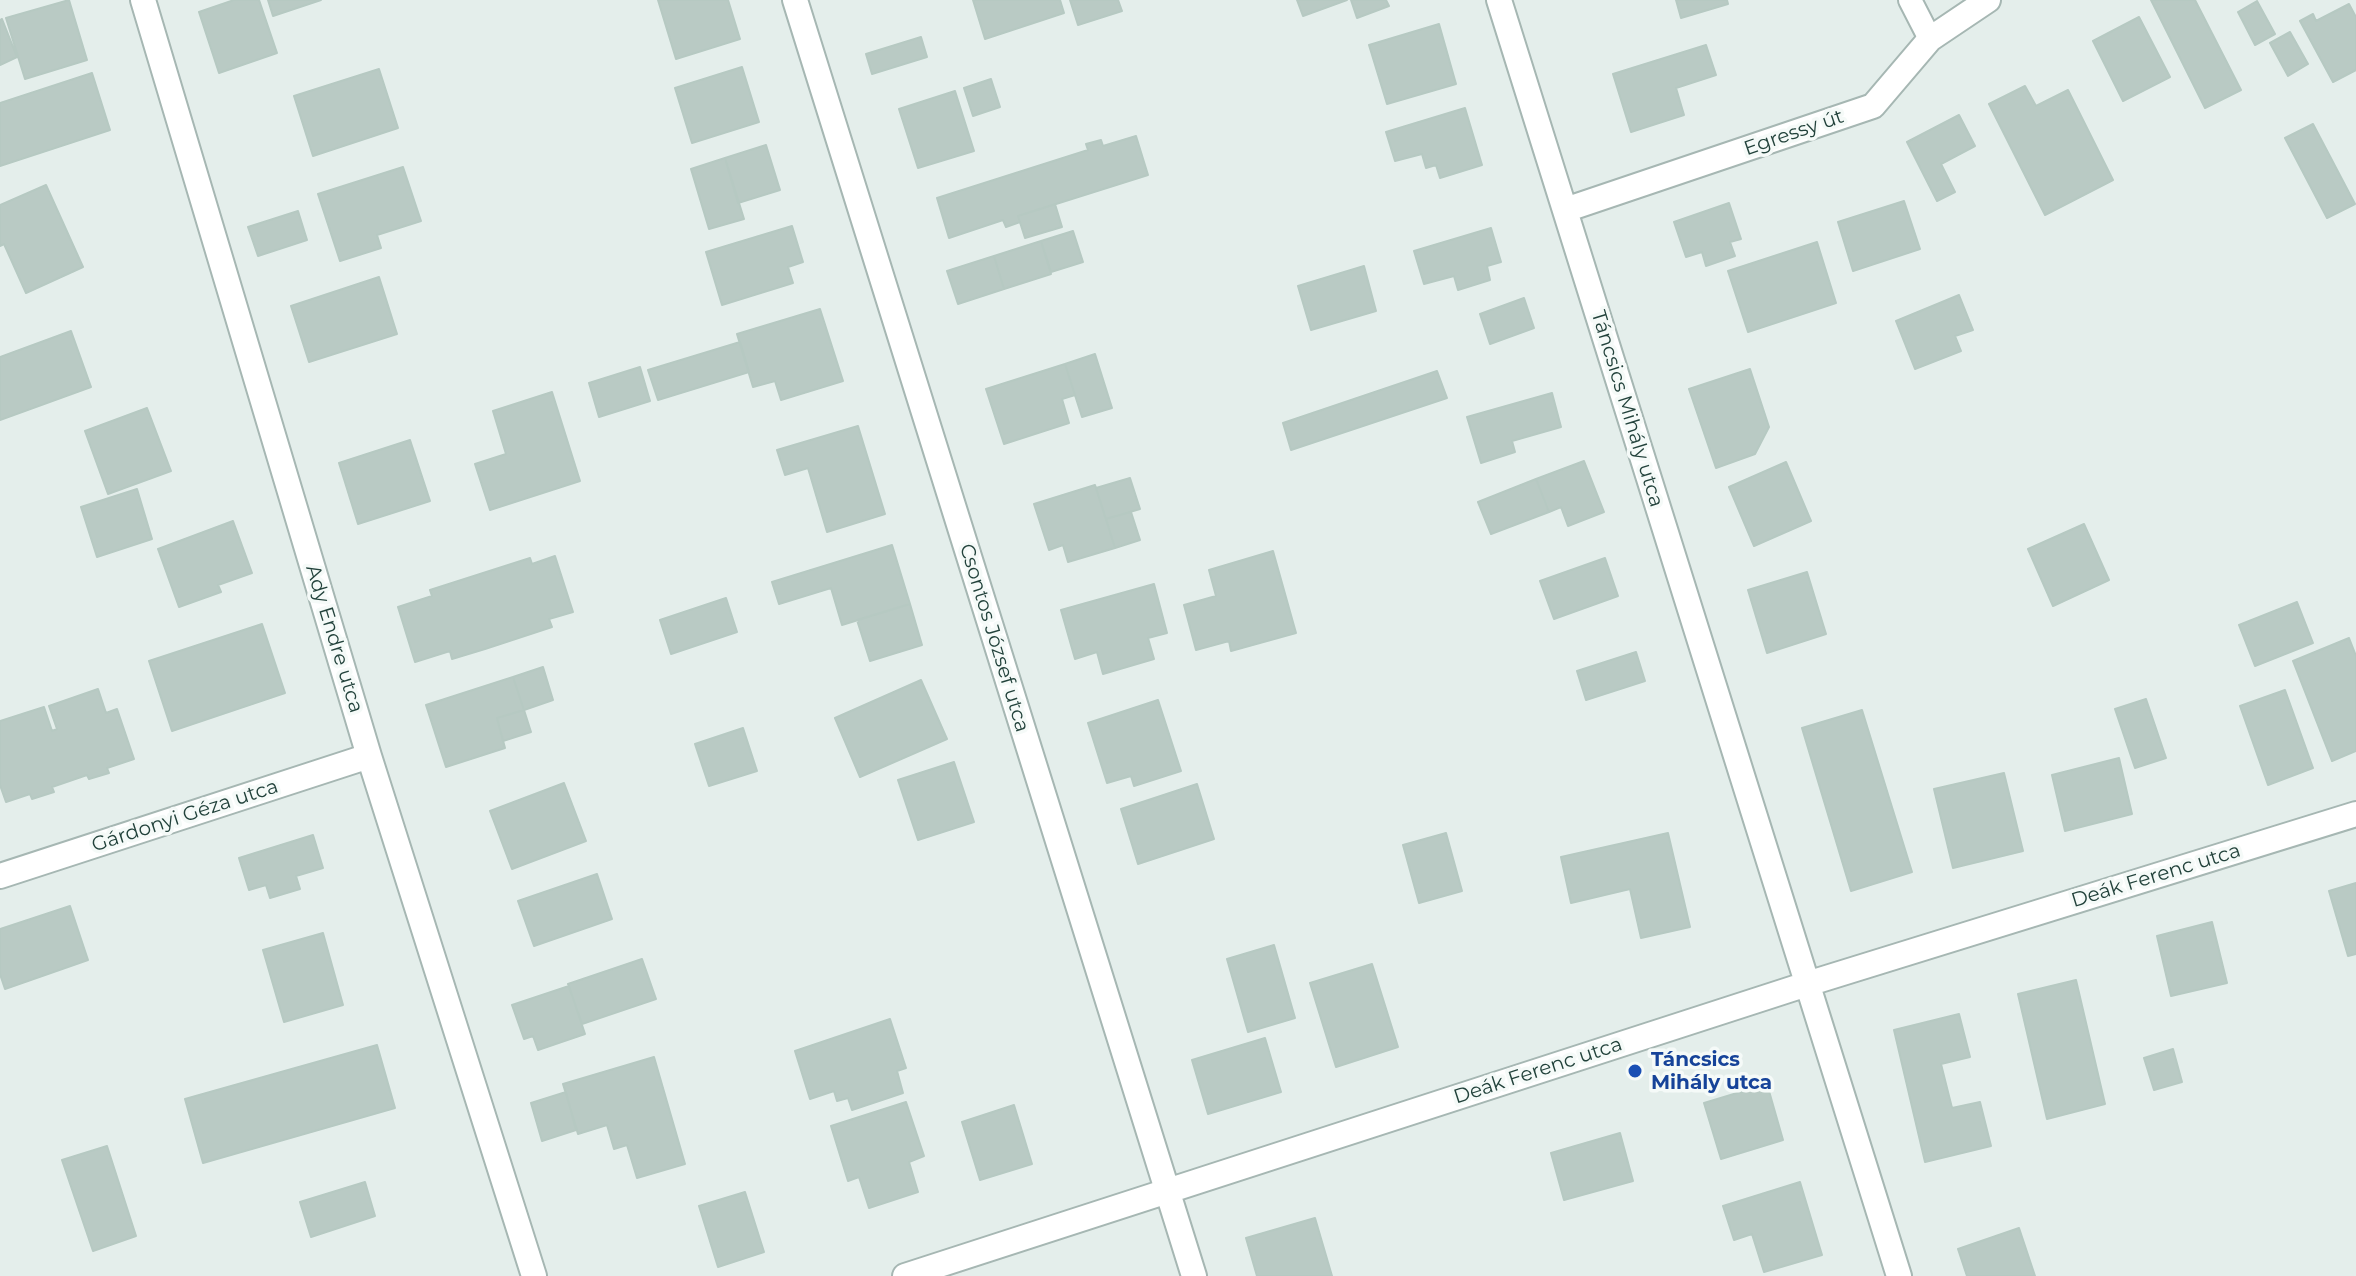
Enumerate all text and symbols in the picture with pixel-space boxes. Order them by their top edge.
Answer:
street label: Egressy út [1741,105,1847,161]
street label: Táncsics Mihály utca [1586,308,1668,510]
street label: Csontos József utca [954,541,1034,735]
street label: Ady Endre utca [300,562,368,716]
street label: Gárdonyi Géza utca [89,775,281,857]
street label: Deák Ferenc utca [2068,839,2244,913]
street label: Deák Ferenc utca [1451,1032,1625,1110]
place label: Táncsics Mihály utca [1651,1048,1772,1095]
marker: Táncsics Mihály utca [1626,1062,1644,1080]

